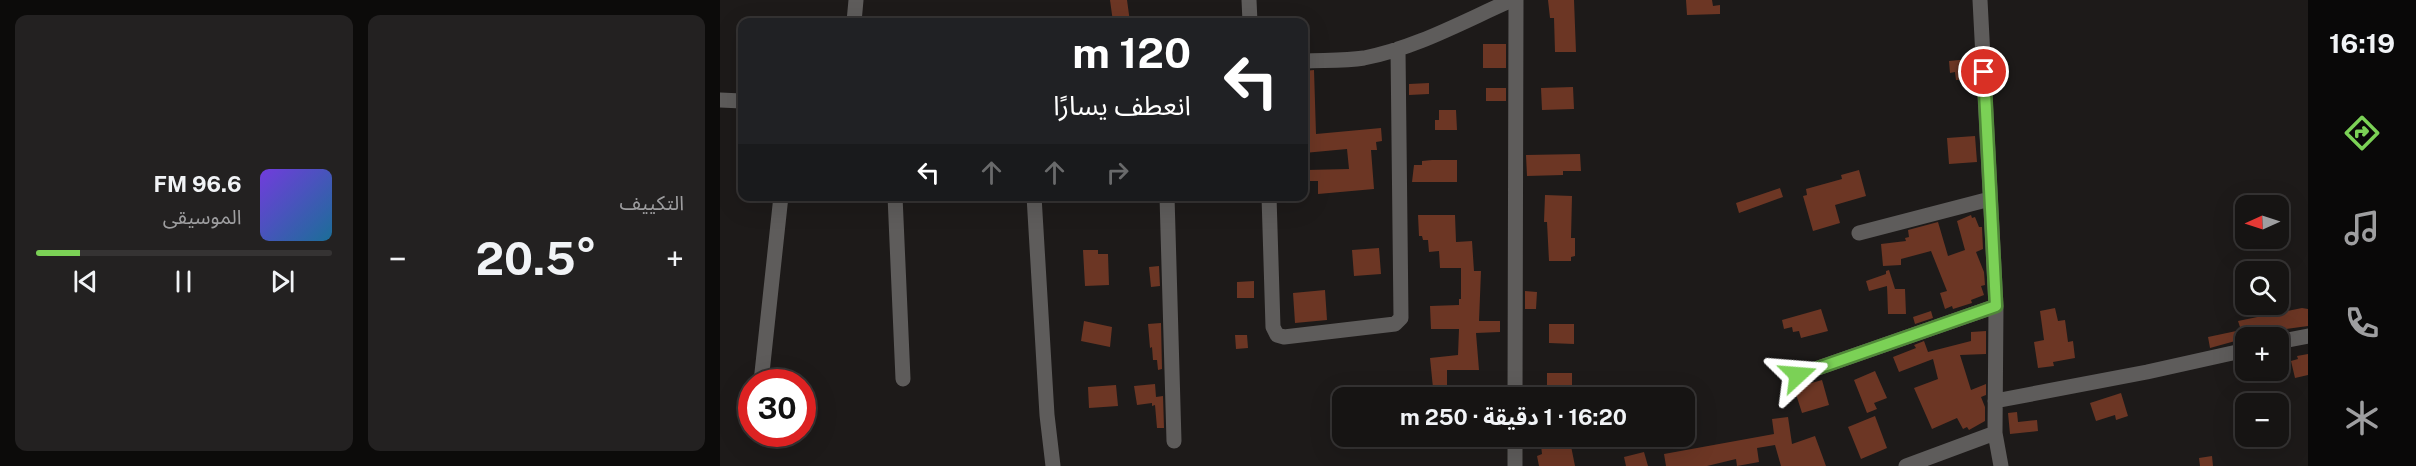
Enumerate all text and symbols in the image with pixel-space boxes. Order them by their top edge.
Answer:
text: 16:19 [2329,27,2395,59]
text: 120 m [1072,28,1191,77]
icon: left [1212,42,1290,120]
pin [1958,46,2009,97]
icon: arrive [1967,55,2000,88]
text: انعطف يسارًا [1053,89,1191,121]
icon: directions [2341,112,2383,154]
icon: left [912,156,945,189]
icon: ahead [975,156,1008,189]
icon: ahead [1038,156,1071,189]
icon: right [1101,156,1134,189]
text: 96.6 FM [153,171,242,197]
text: التكييف [620,191,684,215]
north arrow [2235,195,2289,249]
map controls [2235,195,2289,447]
text: الموسيقى [163,205,242,229]
icon: music [2341,207,2383,249]
text: 20.5° [476,232,597,285]
text: − [389,240,407,278]
text: + [666,240,684,278]
button: search [2235,261,2289,315]
icon: previous [69,265,102,298]
icon: pause [167,265,200,298]
icon: next [266,265,299,298]
icon: phone [2341,302,2383,344]
button: + [2235,327,2289,381]
position arrow [1766,343,1830,407]
speed limit sign: 30 [738,369,816,447]
button: − [2235,393,2289,447]
icon: climate [2341,397,2383,439]
text: 16:20 · 1 دقيقة · 250 m [1400,404,1627,430]

